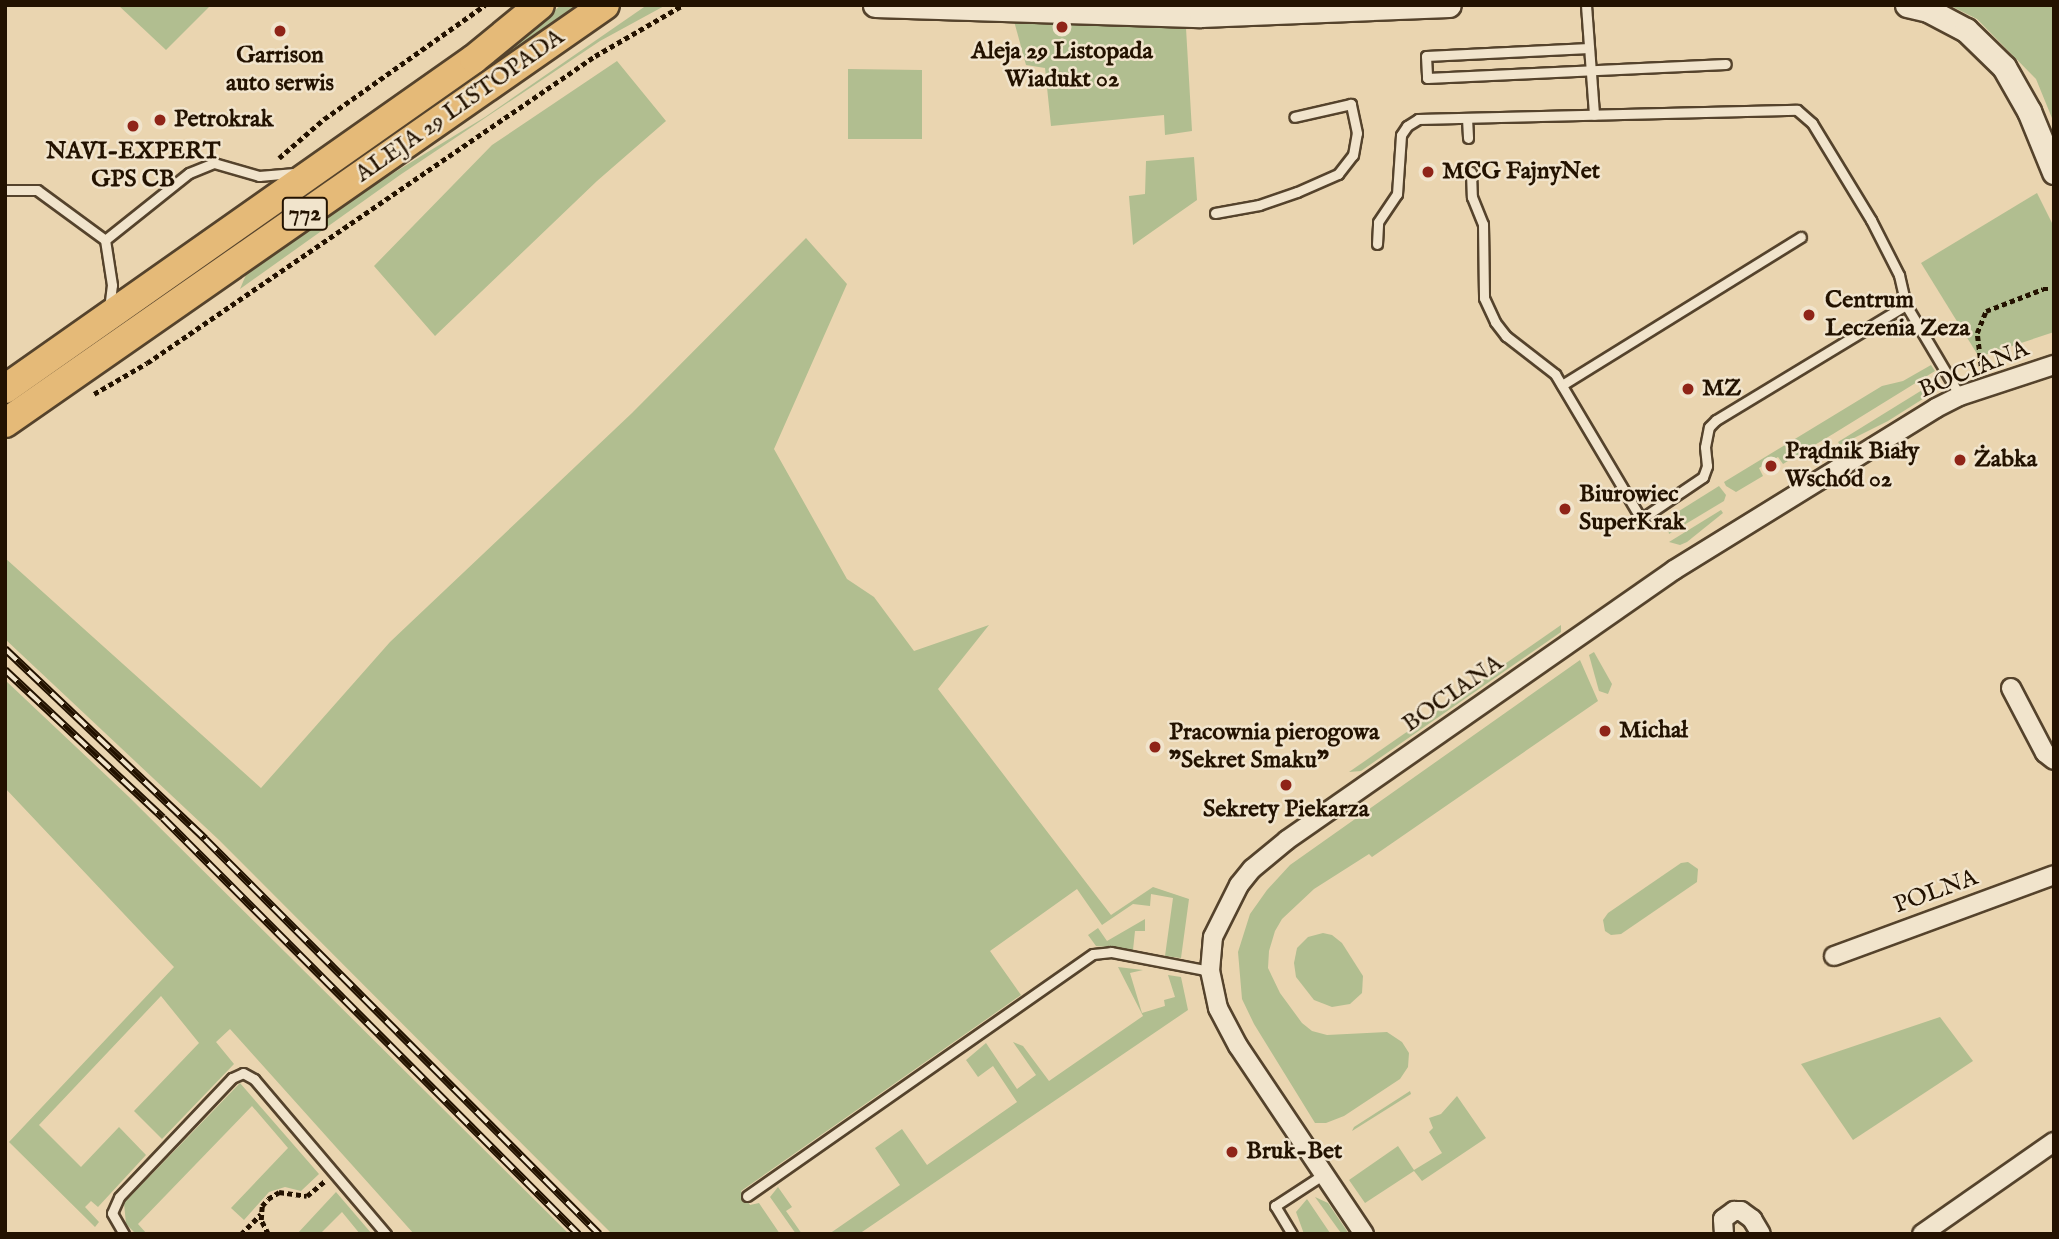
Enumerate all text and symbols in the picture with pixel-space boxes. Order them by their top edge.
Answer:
marker: Aleja 29 Listopada Wiadukt 02 [1054,19,1070,35]
marker: Garrison auto serwis [272,23,288,39]
street label: ALEJA 29 LISTOPADA [350,23,570,189]
place label: Aleja 29 Listopada Wiadukt 02 [971,38,1153,94]
place label: Garrison auto serwis [226,42,334,98]
place label: Petrokrak [174,106,273,134]
marker: Petrokrak [152,112,168,128]
marker: NAVI-EXPERT GPS CB [125,118,141,134]
place label: NAVI-EXPERT GPS CB [46,138,220,194]
place label: MCG FajnyNet [1442,158,1600,186]
marker: MCG FajnyNet [1420,164,1436,180]
road number: 772 [280,195,330,234]
place label: Centrum Leczenia Zeza [1825,287,1970,343]
marker: Centrum Leczenia Zeza [1799,305,1819,325]
street label: BOCIANA [1915,335,2033,405]
place label: MZ [1702,375,1741,403]
marker: MZ [1680,381,1696,397]
place label: Prądnik Biały Wschód 02 [1785,438,1919,494]
place label: Żabka [1974,446,2037,474]
marker: Żabka [1952,452,1968,468]
marker: Prądnik Biały Wschód 02 [1763,458,1779,474]
place label: Biurowiec SuperKrak [1579,481,1685,537]
marker: Biurowiec SuperKrak [1557,501,1573,517]
street label: BOCIANA [1397,649,1509,739]
place label: Michał [1619,717,1688,745]
place label: Pracownia pierogowa "Sekret Smaku" [1169,719,1379,775]
marker: Michał [1597,723,1613,739]
marker: Pracownia pierogowa "Sekret Smaku" [1147,739,1163,755]
marker: Sekrety Piekarza [1278,777,1294,793]
place label: Sekrety Piekarza [1203,796,1369,824]
street label: POLNA [1890,864,1982,920]
place label: Bruk-Bet [1246,1138,1342,1166]
marker: Bruk-Bet [1224,1144,1240,1160]

